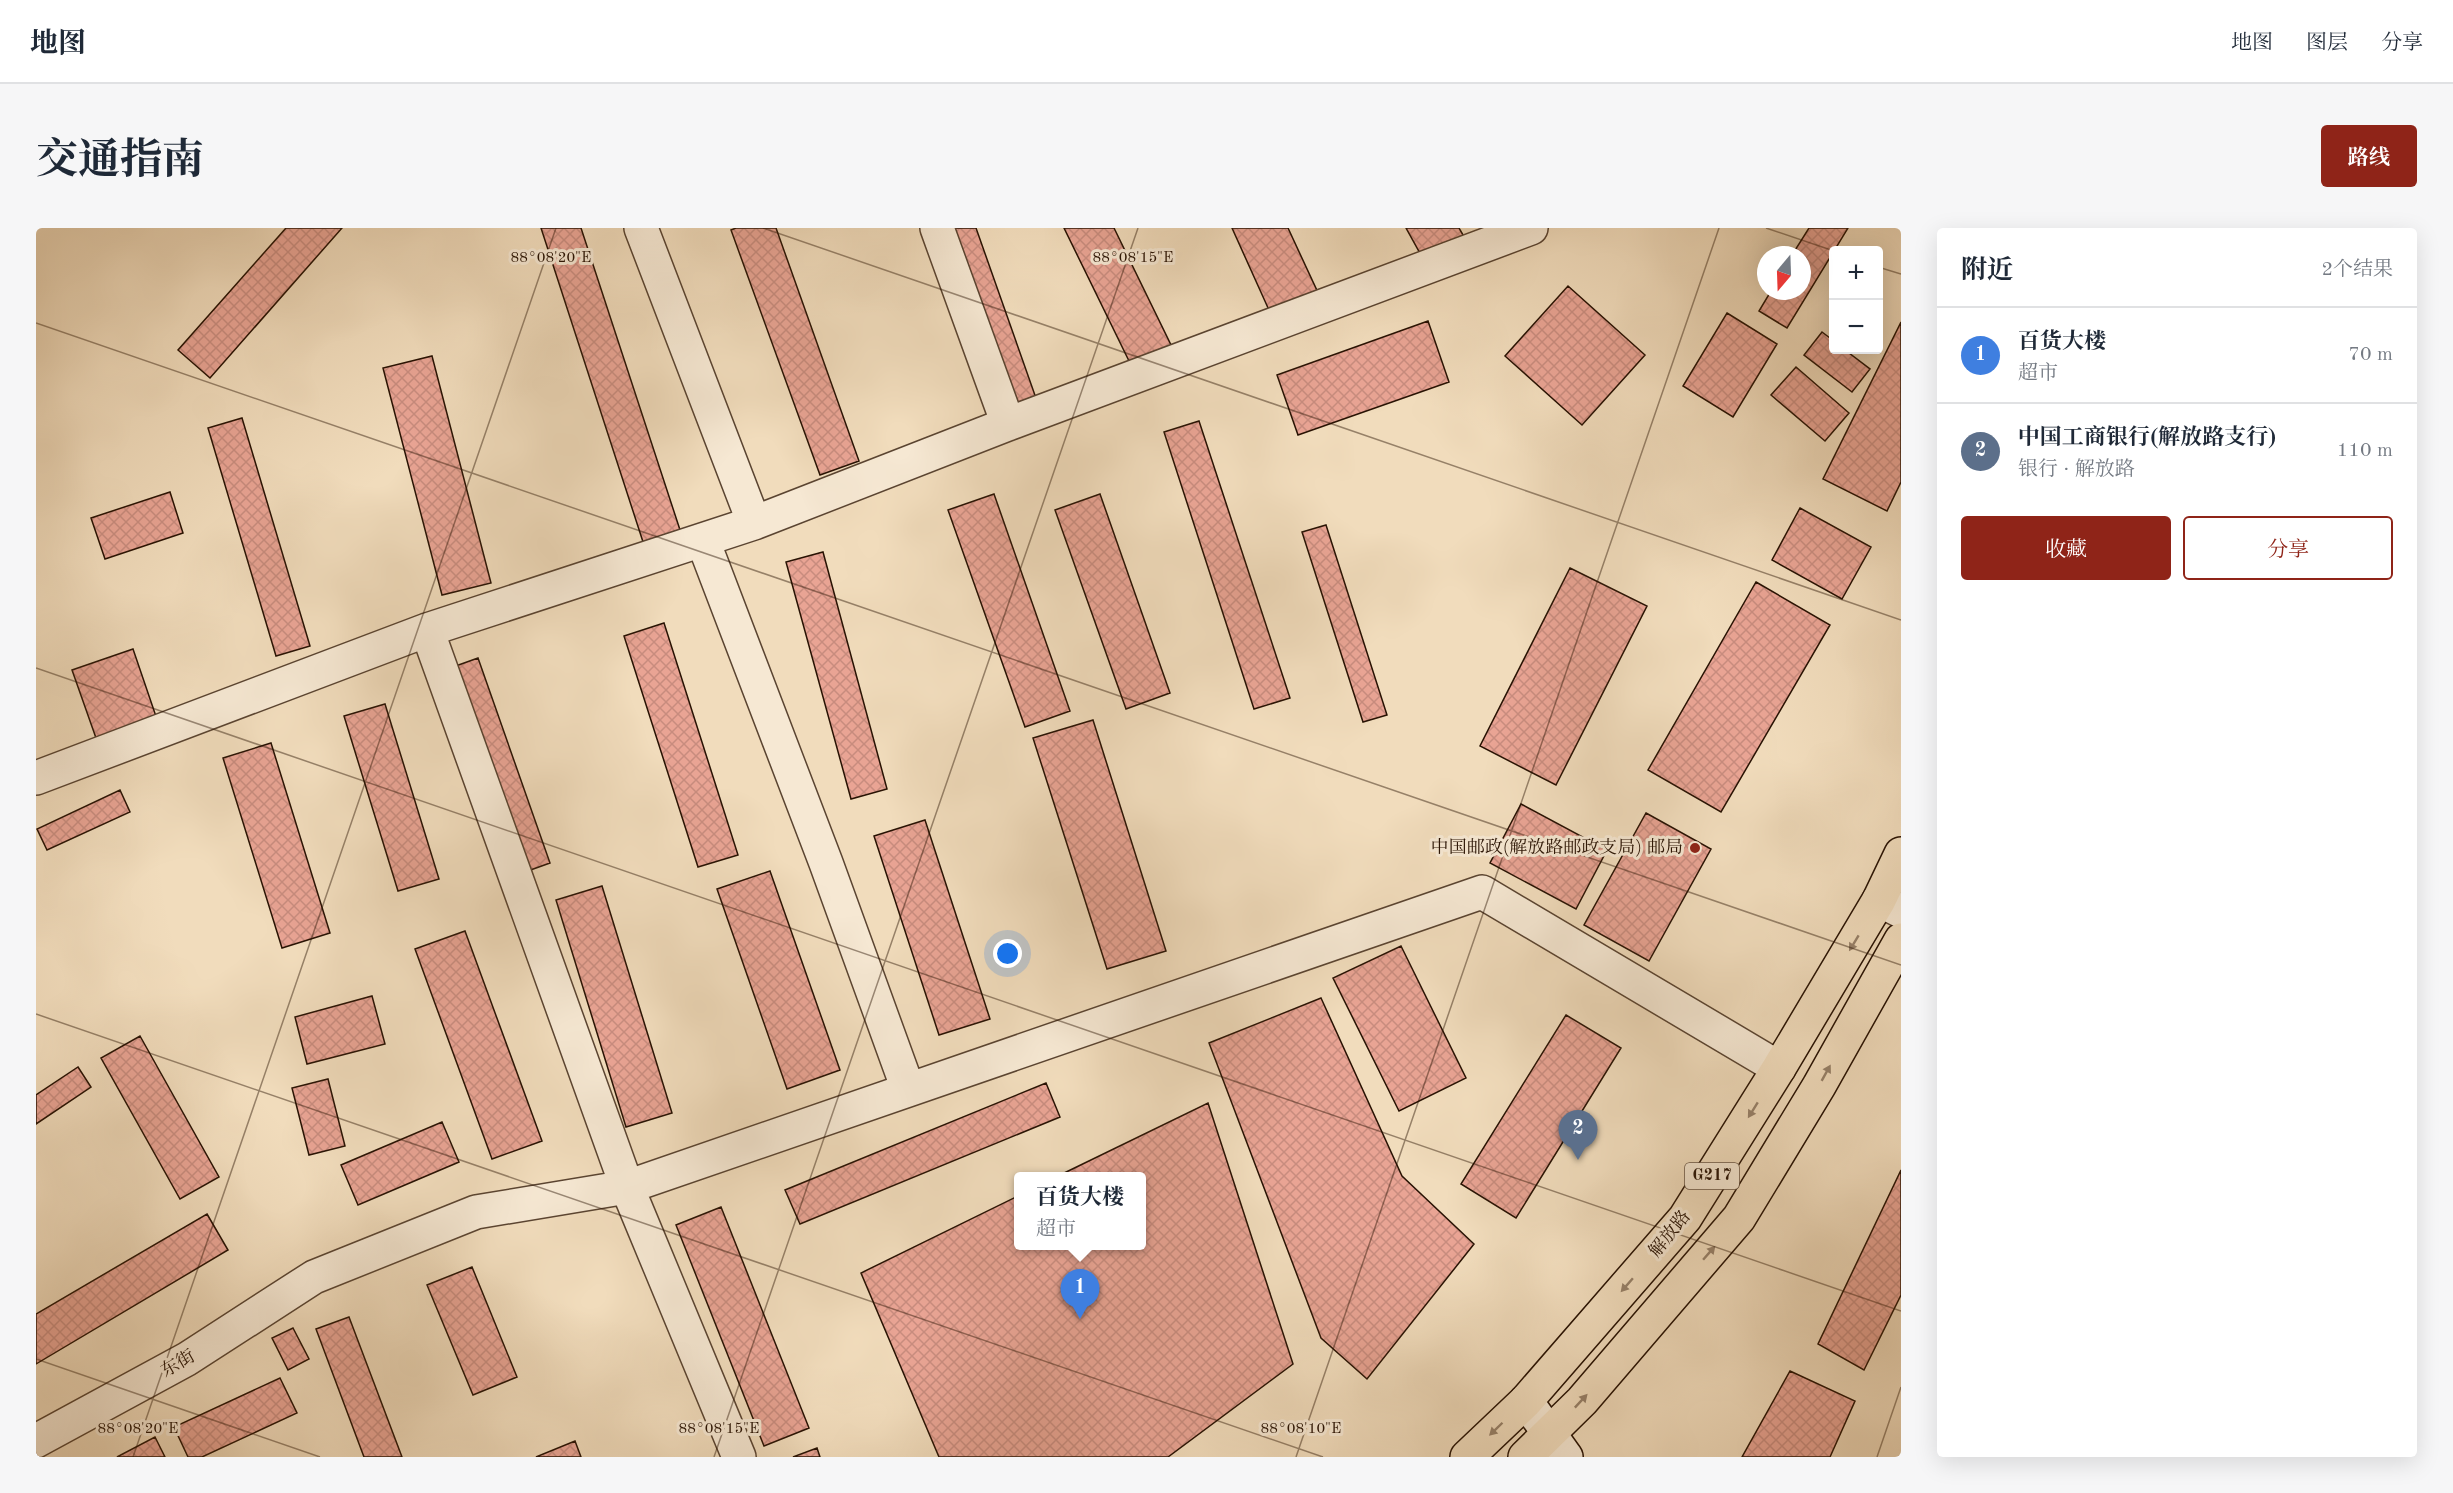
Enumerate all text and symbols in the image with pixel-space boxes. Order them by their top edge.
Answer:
text: 地图 [30,31,86,59]
text: 地图 [2231,33,2273,54]
text: 图层 [2306,33,2348,54]
text: 分享 [2381,33,2423,54]
button: 路线 [2321,125,2417,187]
text: 交通指南 [36,141,204,183]
north arrow [1757,246,1811,300]
map controls [1829,246,1883,354]
button: + [1829,246,1883,300]
text: 88°08'20"E [511,251,591,266]
text: 88°08'15"E [1093,251,1173,266]
text: 附近 [1961,258,2013,284]
text: 2个结果 [2321,260,2393,280]
button: − [1829,300,1883,354]
text: 百货大楼 [2018,331,2106,353]
text: 1 [1975,345,1986,365]
text: 70 m [2348,345,2393,365]
text: 超市 [2018,364,2058,384]
text: 中国工商银行(解放路支行) [2018,427,2276,449]
text: 2 [1975,441,1986,461]
text: 110 m [2337,441,2393,461]
text: 银行 · 解放路 [2018,460,2135,480]
button: 收藏 [1961,516,2171,580]
button: 分享 [2183,516,2393,580]
place label: 中国邮政(解放路邮政支局) 邮局 [1431,837,1683,857]
marker: 中国邮政(解放路邮政支局) 邮局 [1688,841,1702,855]
one-way arrow [1848,935,1859,951]
your location [993,939,1022,968]
one-way arrow [1821,1064,1831,1081]
one-way arrow [1748,1102,1759,1118]
pin: 2 [1558,1110,1598,1160]
road number: G217 [1685,1163,1739,1189]
popup [1014,1172,1146,1250]
text: 百货大楼 [1036,1187,1124,1209]
street label: 解放路 [1644,1206,1694,1261]
text: 超市 [1036,1220,1076,1240]
one-way arrow [1702,1246,1715,1261]
pin: 1 [1060,1270,1100,1319]
one-way arrow [1620,1277,1634,1292]
street label: 东街 [157,1345,198,1381]
one-way arrow [1574,1394,1588,1408]
text: 88°08'20"E [98,1422,178,1437]
text: 88°08'15"E [679,1422,759,1437]
text: 88°08'10"E [1261,1422,1341,1437]
one-way arrow [1489,1422,1504,1436]

